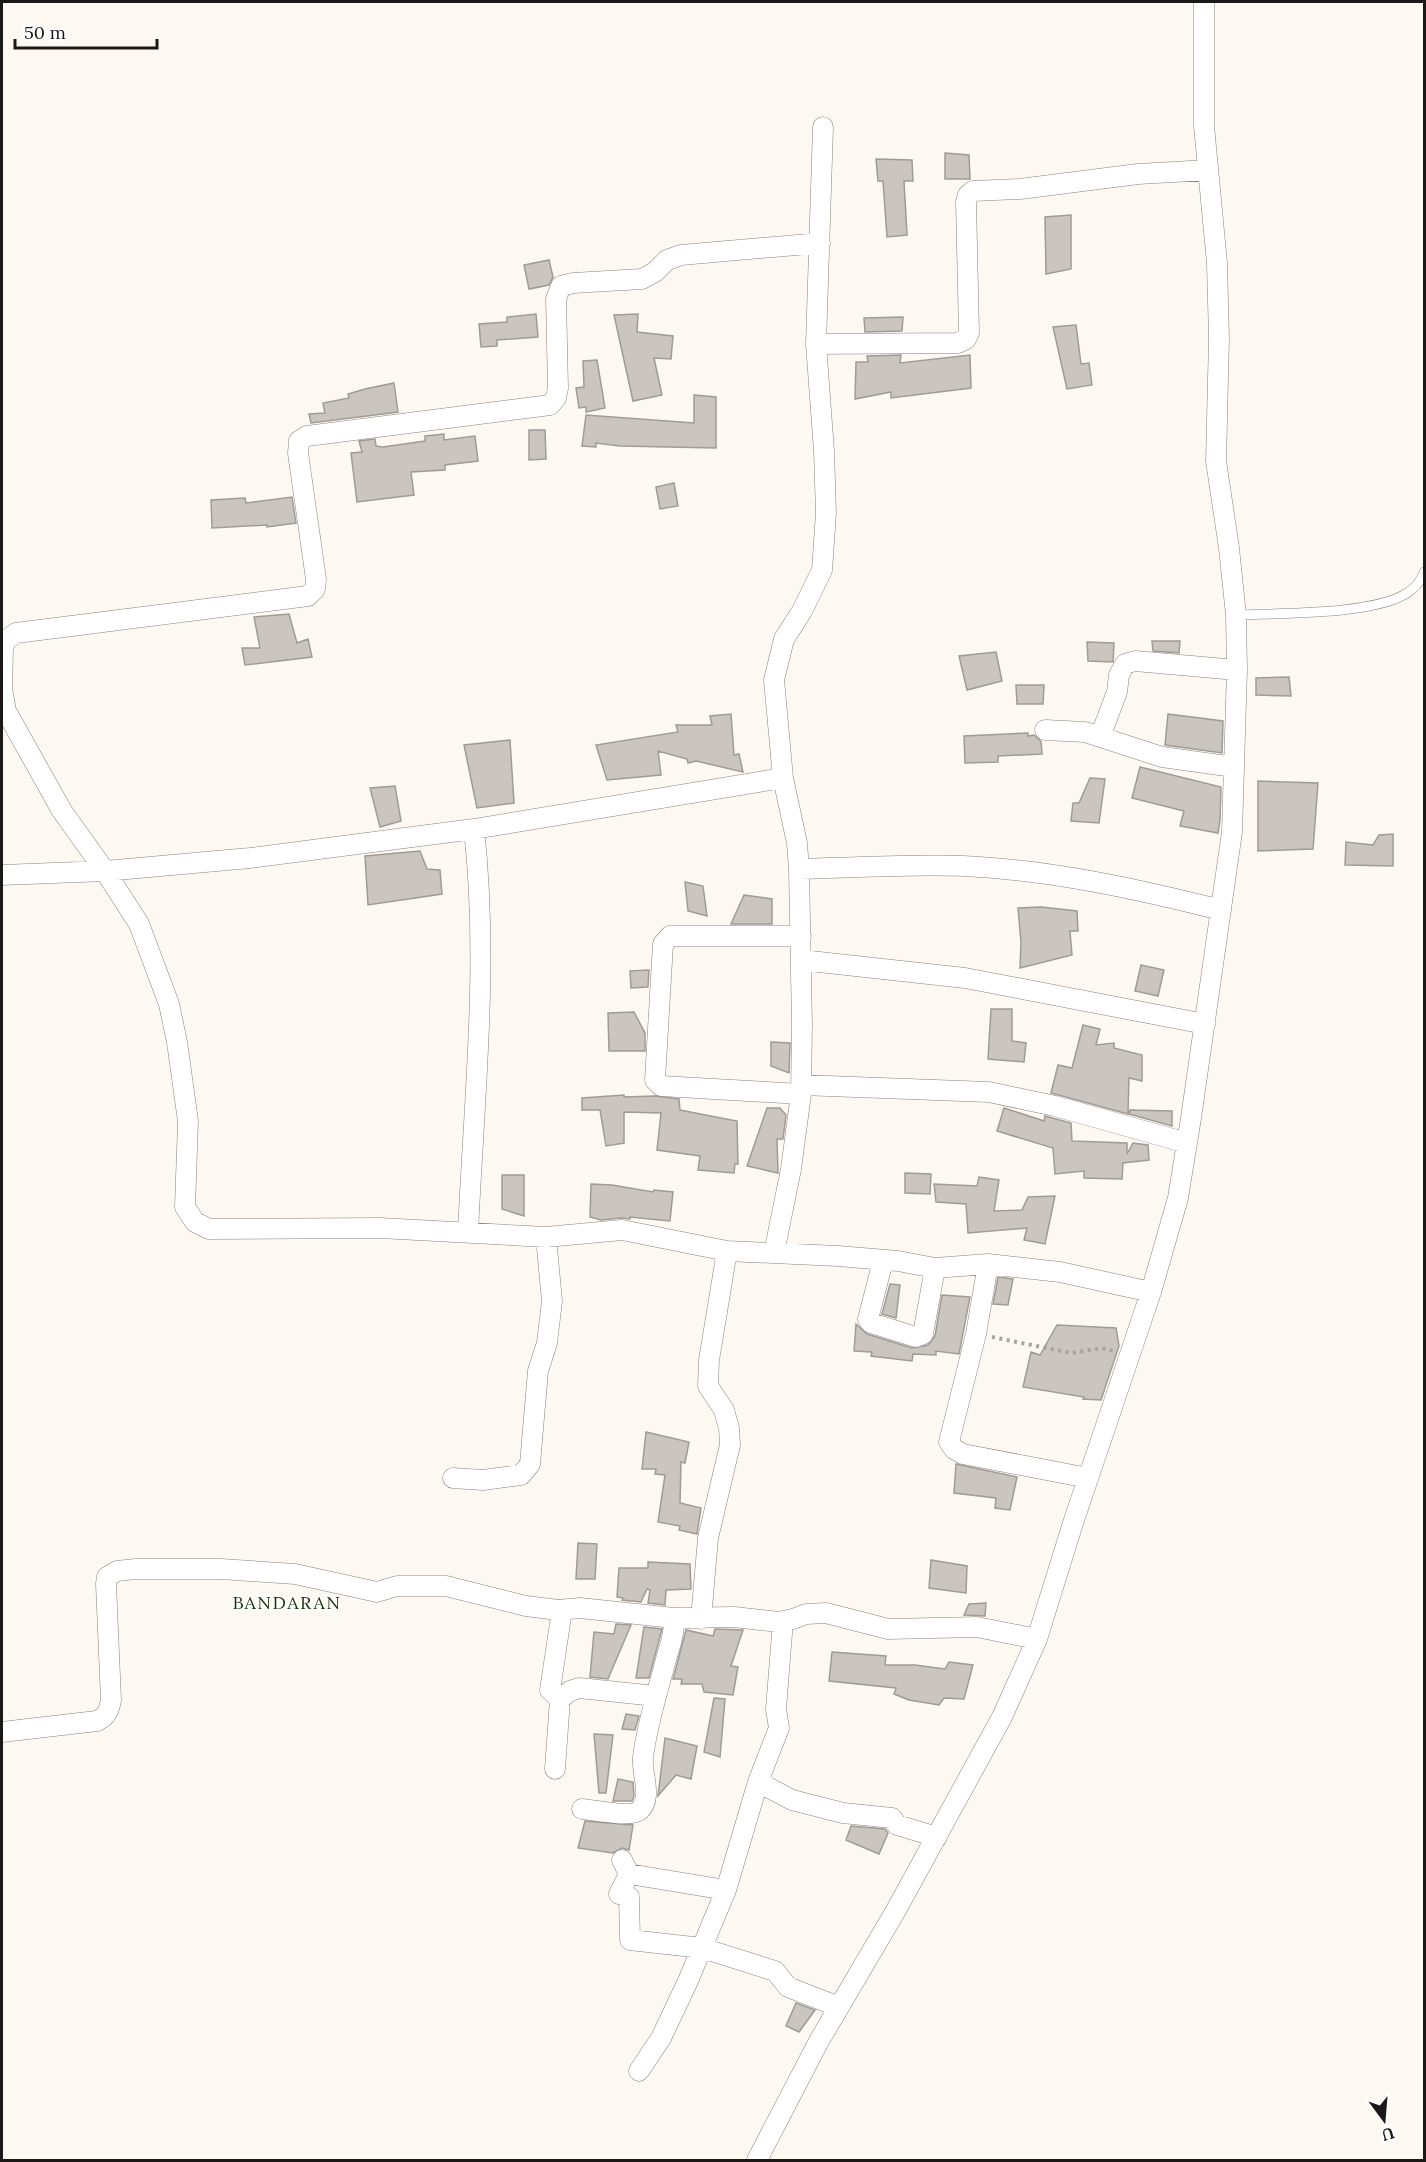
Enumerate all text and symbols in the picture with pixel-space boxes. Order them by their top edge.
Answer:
scale bar [15,12,158,50]
text: 50 m [24,21,66,44]
district label: BANDARAN [232,1591,342,1614]
north arrow [1354,2090,1414,2150]
text: U [1380,2123,1397,2146]

